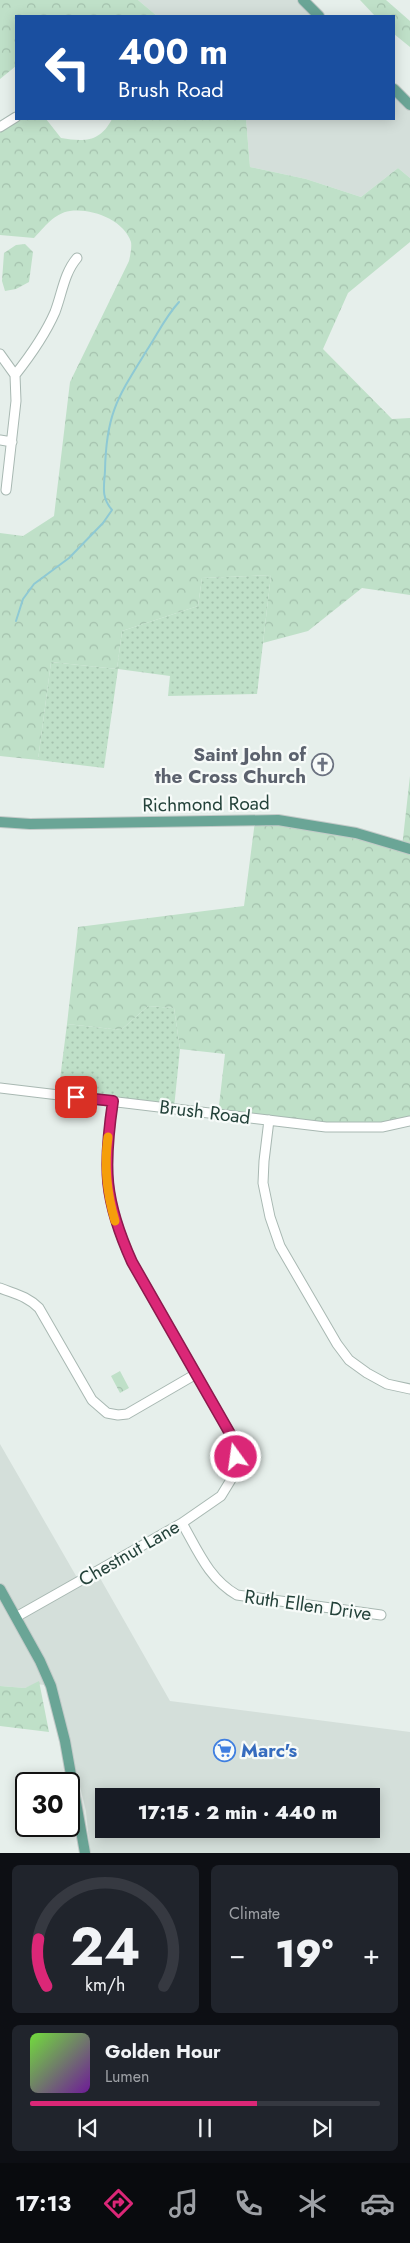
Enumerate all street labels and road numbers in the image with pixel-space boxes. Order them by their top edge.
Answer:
street label: Richmond Road [142,789,270,819]
street label: Brush Road [158,1093,252,1131]
street label: Chestnut Lane [73,1513,185,1593]
street label: Ruth Ellen Drive [243,1583,373,1627]

